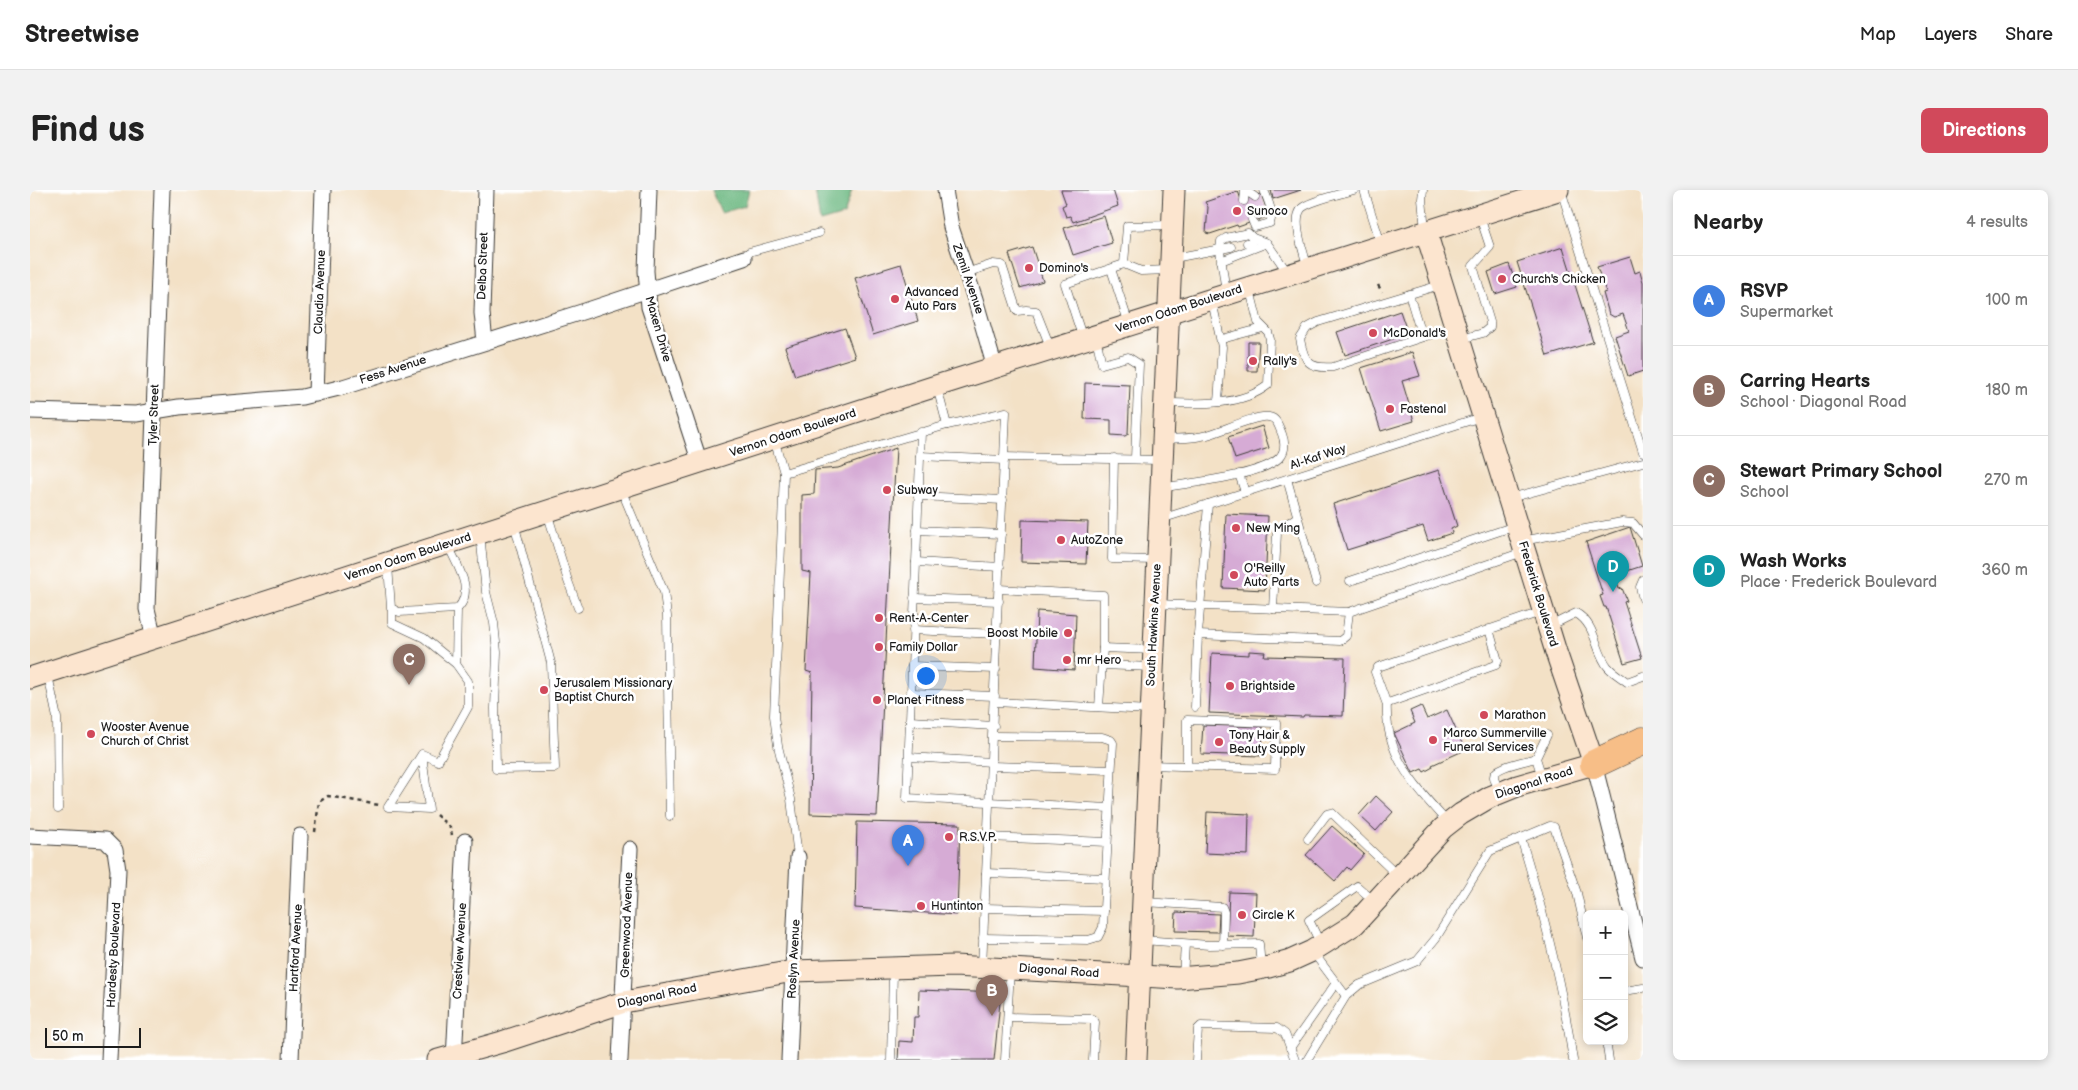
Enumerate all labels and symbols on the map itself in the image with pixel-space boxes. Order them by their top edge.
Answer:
place label: Sunoco [1247,204,1288,219]
marker: Sunoco [1231,205,1243,217]
street label: Delba Street [474,232,492,300]
street label: Zemil Avenue [949,241,987,316]
street label: Claudia Avenue [311,249,329,335]
place label: Domino's [1039,261,1088,276]
marker: Domino's [1023,262,1035,274]
place label: Church's Chicken [1512,272,1606,287]
marker: Church's Chicken [1496,273,1508,285]
street label: Vernon Odom Boulevard [1114,281,1244,337]
place label: Advanced Auto Pars [905,285,959,314]
marker: Advanced Auto Pars [889,293,901,305]
street label: Maxen Drive [641,294,675,364]
place label: McDonald's [1383,326,1446,341]
marker: McDonald's [1367,327,1379,339]
street label: Fess Avenue [358,352,428,388]
place label: Rally's [1263,354,1297,369]
marker: Rally's [1247,355,1259,367]
street label: Tyler Street [145,384,163,446]
place label: Fastenal [1400,402,1446,417]
marker: Fastenal [1384,403,1396,415]
street label: Vernon Odom Boulevard [728,405,858,461]
street label: Al-Kaf Way [1288,441,1348,473]
place label: Subway [897,483,938,498]
marker: Subway [881,484,893,496]
place label: New Ming [1246,521,1300,536]
marker: New Ming [1230,522,1242,534]
street label: Vernon Odom Boulevard [343,529,473,585]
place label: AutoZone [1071,533,1123,548]
marker: AutoZone [1055,534,1067,546]
street label: Frederick Boulevard [1515,539,1561,649]
pin: D [1597,551,1629,592]
place label: O'Reilly Auto Parts [1244,561,1299,590]
street label: South Hawkins Avenue [1143,563,1165,687]
marker: O'Reilly Auto Parts [1228,569,1240,581]
place label: Rent-A-Center [889,611,969,626]
marker: Rent-A-Center [873,612,885,624]
place label: Boost Mobile [987,626,1058,641]
marker: Boost Mobile [1062,627,1074,639]
place label: Family Dollar [889,640,958,655]
marker: Family Dollar [873,641,885,653]
pin: C [393,644,425,685]
place label: mr Hero [1077,653,1121,668]
marker: mr Hero [1061,654,1073,666]
your location [913,663,939,689]
place label: Jerusalem Missionary Baptist Church [554,676,673,705]
place label: Brightside [1240,679,1295,694]
marker: Brightside [1224,680,1236,692]
marker: Jerusalem Missionary Baptist Church [538,684,550,696]
place label: Planet Fitness [887,693,964,708]
marker: Planet Fitness [871,694,883,706]
place label: Marathon [1494,708,1546,723]
marker: Marathon [1478,709,1490,721]
place label: Wooster Avenue Church of Christ [101,720,189,749]
place label: Marco Summerville Funeral Services [1443,726,1547,755]
marker: Wooster Avenue Church of Christ [85,728,97,740]
place label: Tony Hair & Beauty Supply [1229,728,1306,757]
marker: Marco Summerville Funeral Services [1427,734,1439,746]
marker: Tony Hair & Beauty Supply [1213,736,1225,748]
street label: Diagonal Road [1493,763,1575,803]
pin: A [892,825,924,866]
place label: R.S.V.P. [959,830,996,845]
marker: R.S.V.P. [943,831,955,843]
street label: Greenwood Avenue [618,872,636,978]
place label: Huntinton [931,899,984,914]
marker: Huntinton [915,900,927,912]
street label: Hardesty Boulevard [104,902,124,1008]
street label: Crestview Avenue [450,902,470,1000]
street label: Hartford Avenue [286,904,306,992]
place label: Circle K [1252,908,1295,923]
marker: Circle K [1236,909,1248,921]
street label: Roslyn Avenue [784,919,804,999]
street label: Diagonal Road [1018,961,1100,981]
pin: B [976,975,1008,1016]
street label: Diagonal Road [616,980,698,1012]
scale bar [45,1025,141,1048]

